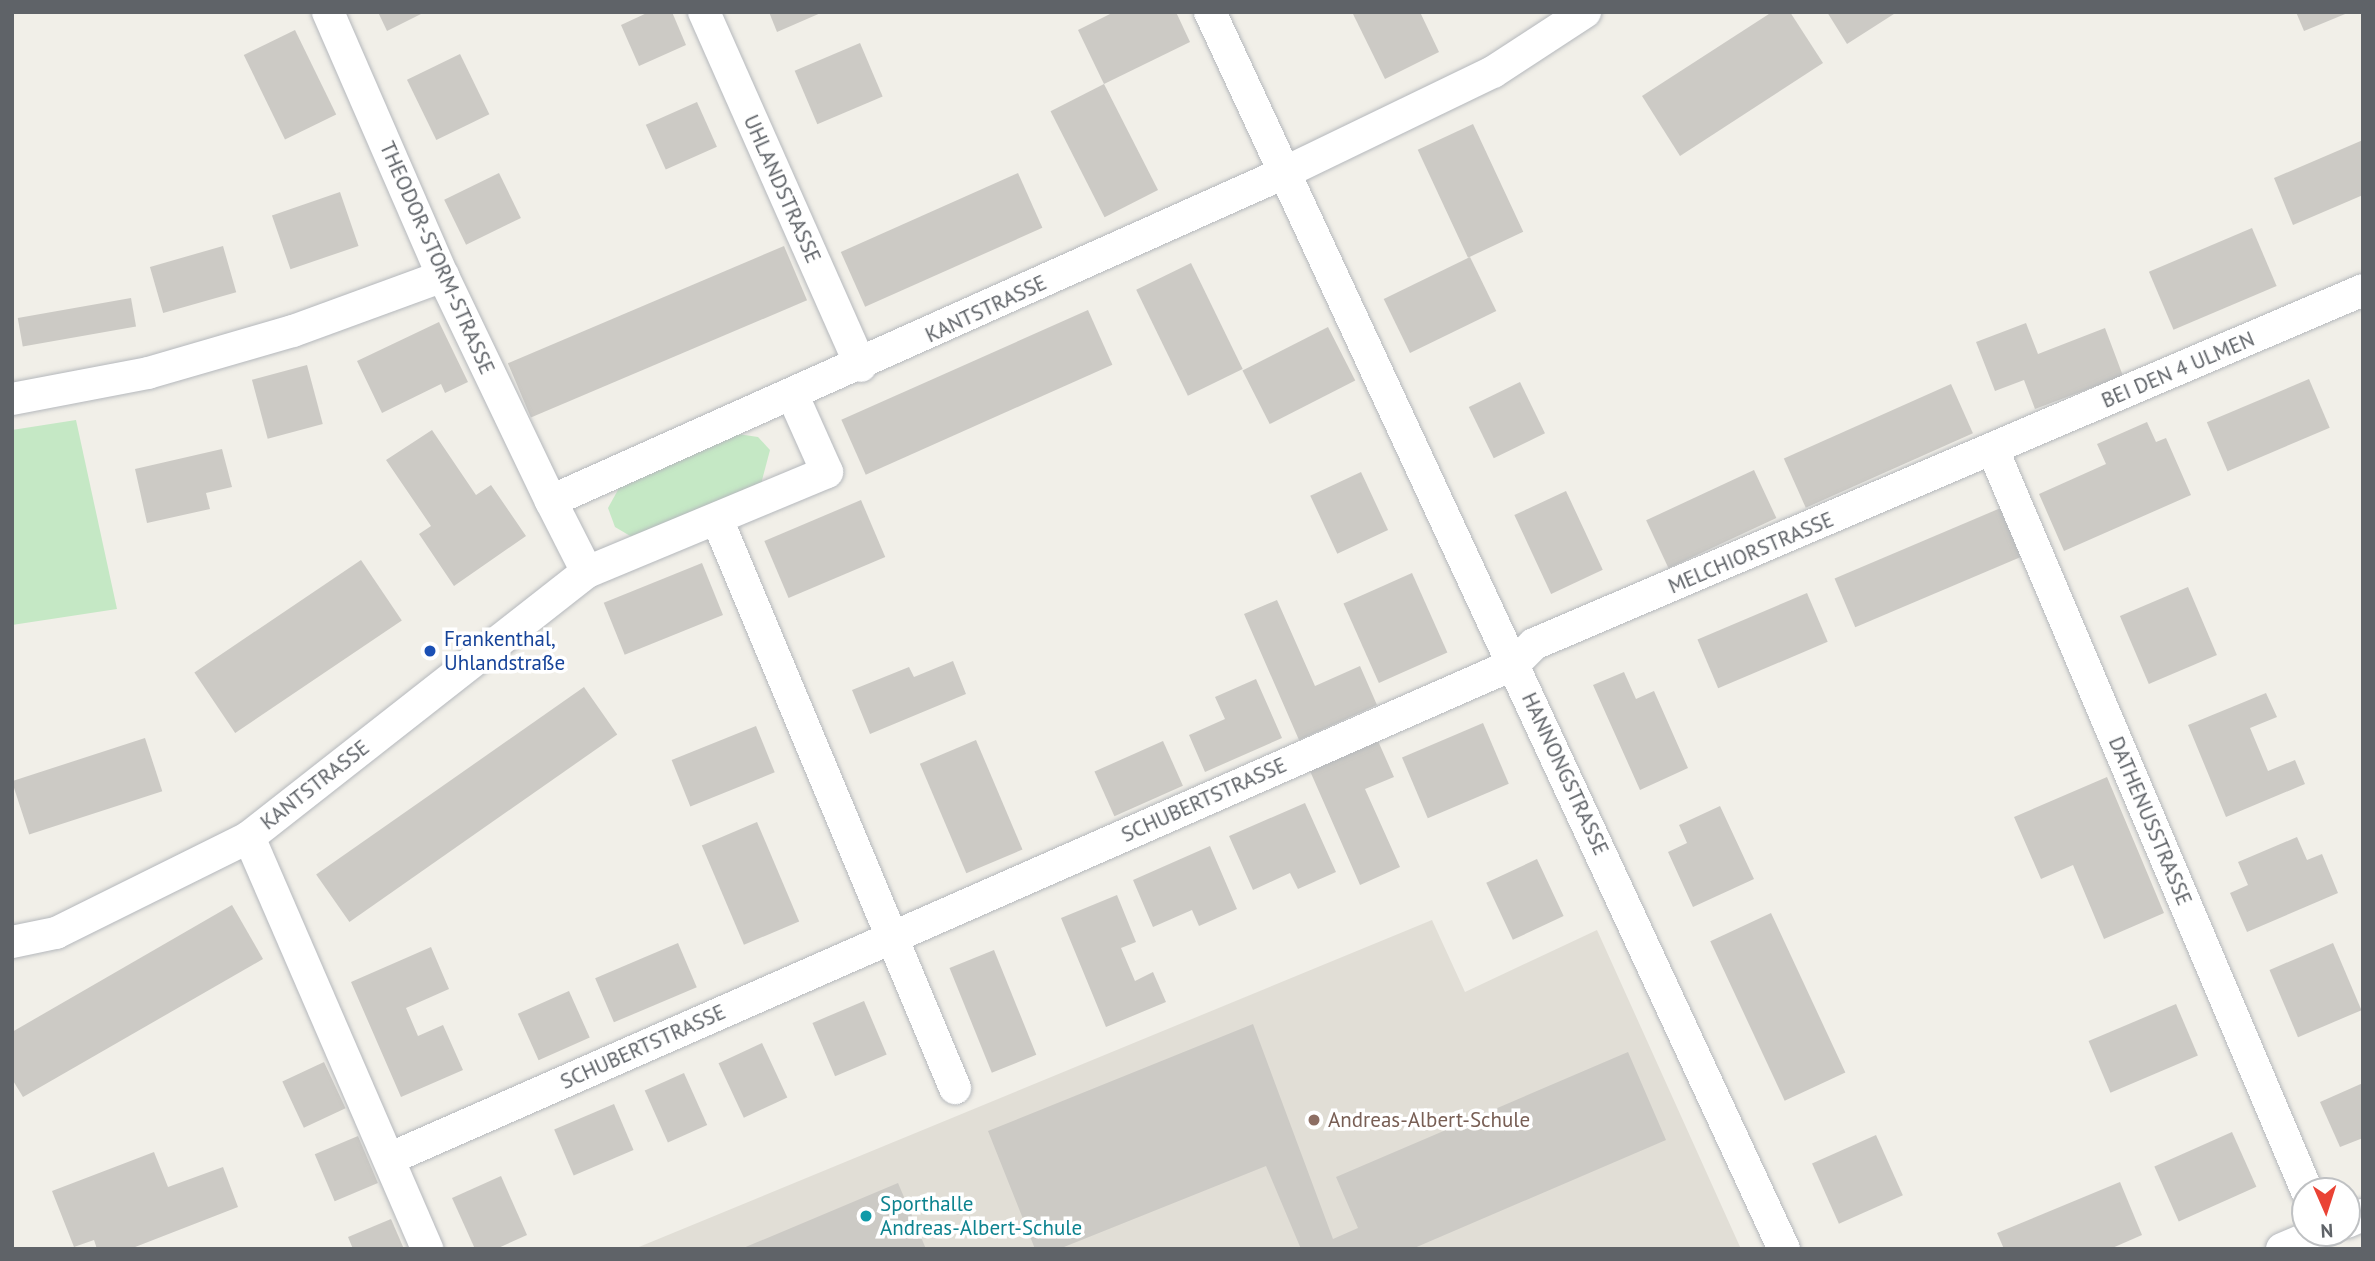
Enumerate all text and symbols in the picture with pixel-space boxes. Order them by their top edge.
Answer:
street label: UHLANDSTRASSE [738,111,826,267]
street label: THEODOR-STORM-STRASSE [374,138,500,378]
street label: KANTSTRASSE [921,270,1051,348]
street label: BEI DEN 4 ULMEN [2098,326,2258,414]
street label: MELCHIORSTRASSE [1665,507,1837,599]
place label: Frankenthal, Uhlandstraße [444,626,565,676]
marker: Frankenthal, Uhlandstraße [422,643,438,659]
street label: HANNONGSTRASSE [1516,689,1614,859]
street label: DATHENUSSTRASSE [2103,733,2197,909]
street label: KANTSTRASSE [256,735,374,835]
street label: SCHUBERTSTRASSE [1118,752,1290,848]
street label: SCHUBERTSTRASSE [557,999,729,1095]
place label: Andreas-Albert-Schule [1328,1107,1530,1133]
marker: Andreas-Albert-Schule [1306,1112,1322,1128]
north arrow [2291,1177,2361,1247]
place label: Sporthalle Andreas-Albert-Schule [880,1191,1082,1241]
marker: Sporthalle Andreas-Albert-Schule [858,1208,874,1224]
text: N [2320,1219,2334,1243]

